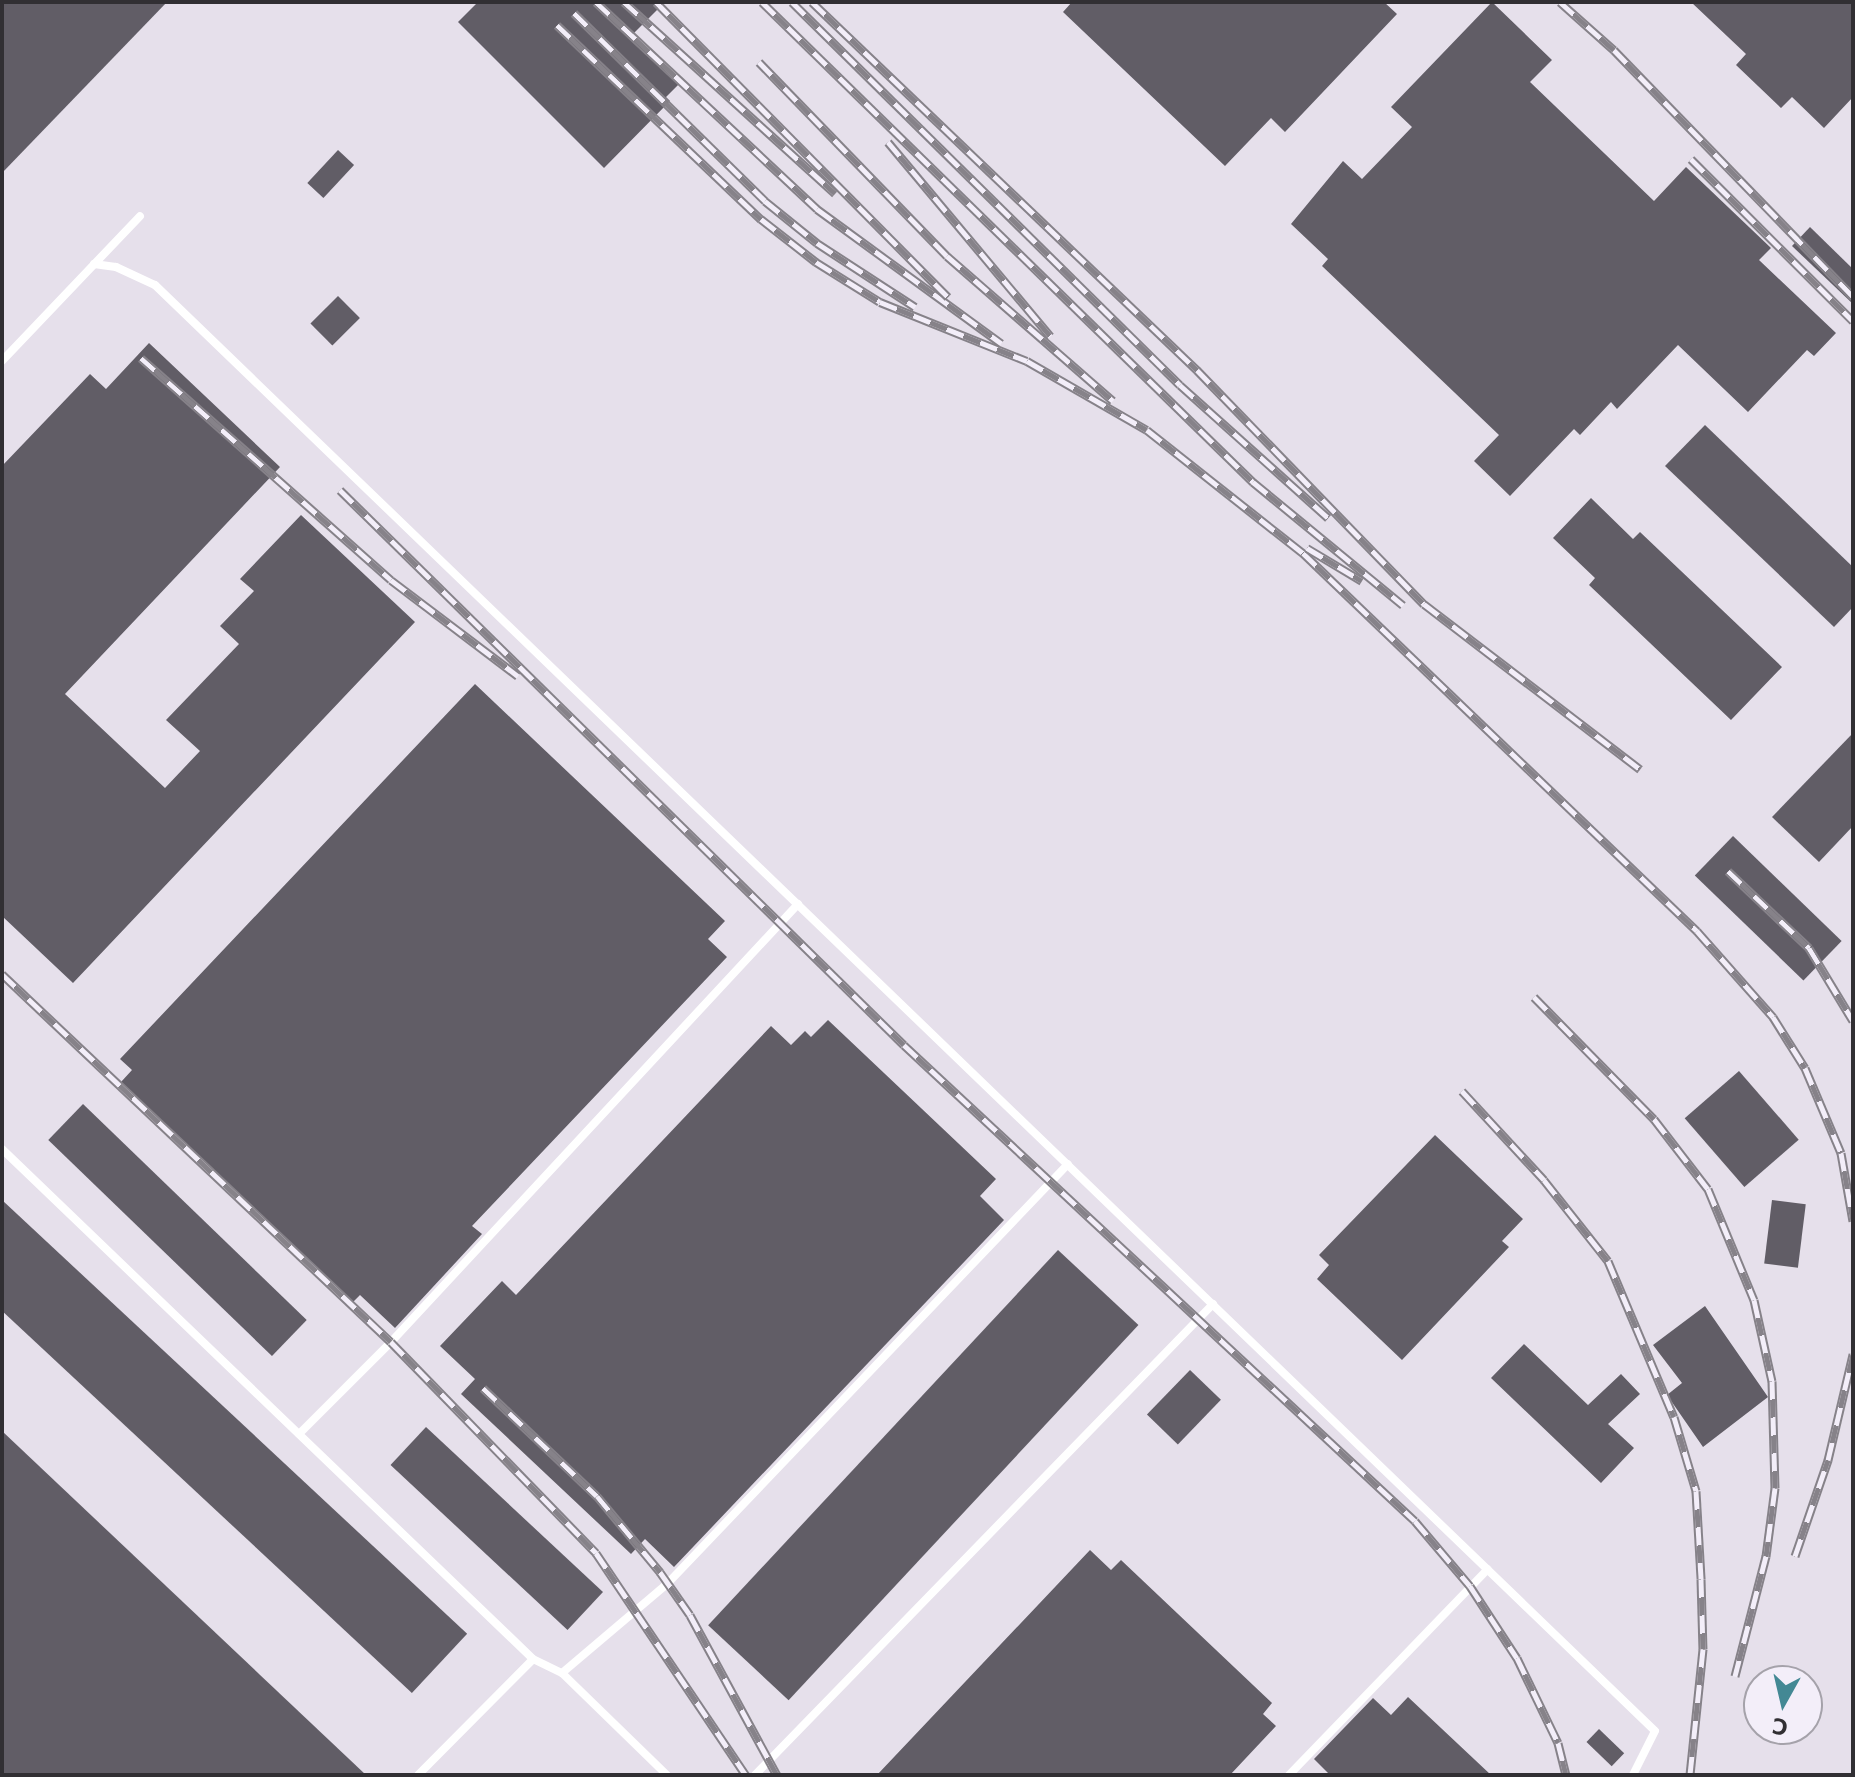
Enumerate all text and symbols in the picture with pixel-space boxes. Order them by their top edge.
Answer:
north arrow [1743,1665,1823,1745]
text: С [1771,1713,1789,1742]

